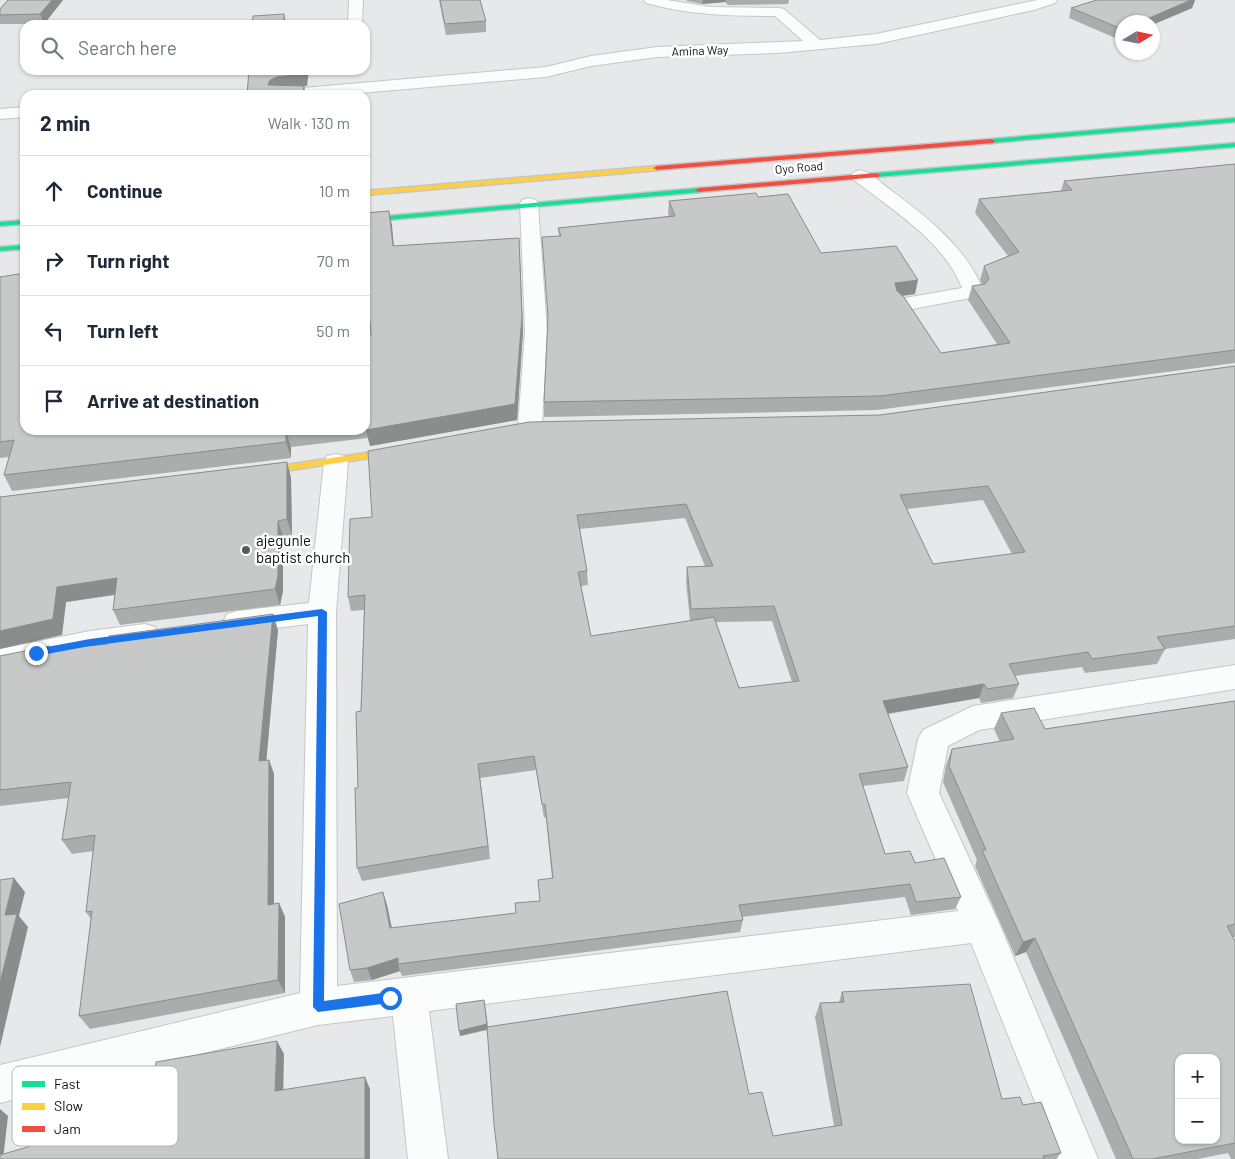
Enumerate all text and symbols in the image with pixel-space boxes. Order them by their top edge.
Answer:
north arrow [1115,15,1160,60]
search box [20,20,370,75]
icon: search [38,34,66,62]
text: Search here [78,36,177,59]
street label: Amina Way [671,42,729,58]
text: 2 min [40,110,90,135]
text: Walk · 130 m [268,113,350,132]
street label: Oyo Road [774,158,824,176]
icon: ahead [40,177,68,205]
text: Continue [87,179,163,202]
text: 10 m [319,181,350,200]
icon: right [40,247,68,275]
text: Turn right [87,249,169,272]
text: 70 m [317,251,350,270]
icon: left [40,317,68,345]
text: Turn left [87,319,158,342]
text: 50 m [316,321,350,340]
icon: arrive [40,387,68,415]
text: Arrive at destination [87,389,259,412]
place label: ajegunle baptist church [256,531,350,566]
marker: ajegunle baptist church [240,544,252,556]
route end [25,642,48,665]
route start [379,987,402,1010]
map controls [1175,1054,1220,1144]
button: + [1175,1054,1220,1099]
legend [12,1066,178,1146]
text: Fast [54,1075,80,1092]
text: Slow [54,1097,83,1114]
button: − [1175,1099,1220,1144]
text: Jam [54,1120,81,1137]

